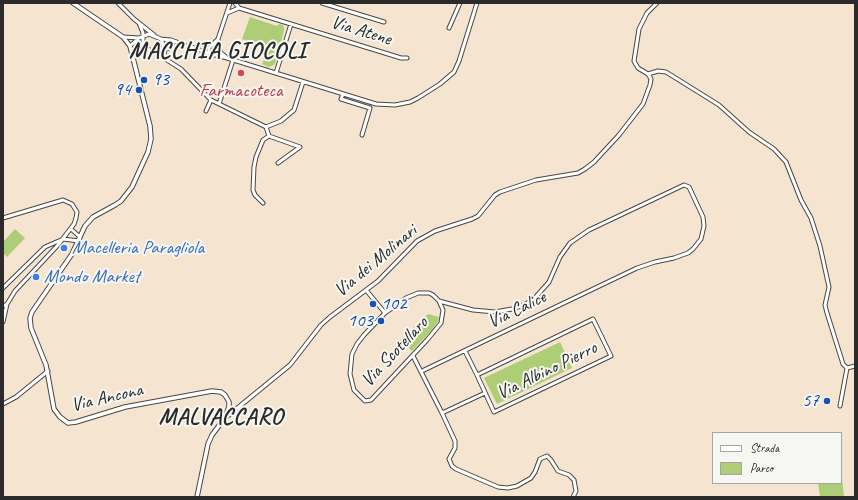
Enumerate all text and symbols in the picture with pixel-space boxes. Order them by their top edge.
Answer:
street label: Via Atene [328,11,394,51]
district label: MACCHIA GIOCOLI [128,38,308,66]
marker: Farmacoteca [236,68,246,78]
place label: 93 [152,69,169,91]
marker: 93 [139,75,149,85]
place label: 94 [114,79,131,101]
place label: Farmacoteca [200,80,282,102]
marker: 94 [134,85,144,95]
street label: Via dei Molinari [330,220,422,302]
place label: Macelleria Paragliola [72,237,204,259]
marker: Macelleria Paragliola [59,243,69,253]
place label: Mondo Market [44,266,140,288]
marker: Mondo Market [31,272,41,282]
street label: Via Calice [484,286,550,334]
place label: 102 [381,293,407,315]
marker: 102 [368,299,378,309]
place label: 103 [347,310,373,332]
street label: Via Scotellaro [357,312,433,392]
marker: 103 [376,316,386,326]
street label: Via Albino Pierro [493,337,601,405]
street label: Via Ancona [69,379,145,417]
place label: 57 [802,390,819,412]
marker: 57 [822,396,832,406]
district label: MALVACCARO [159,404,283,432]
legend [712,432,842,484]
text: Strada [750,440,779,456]
text: Parco [750,460,773,476]

